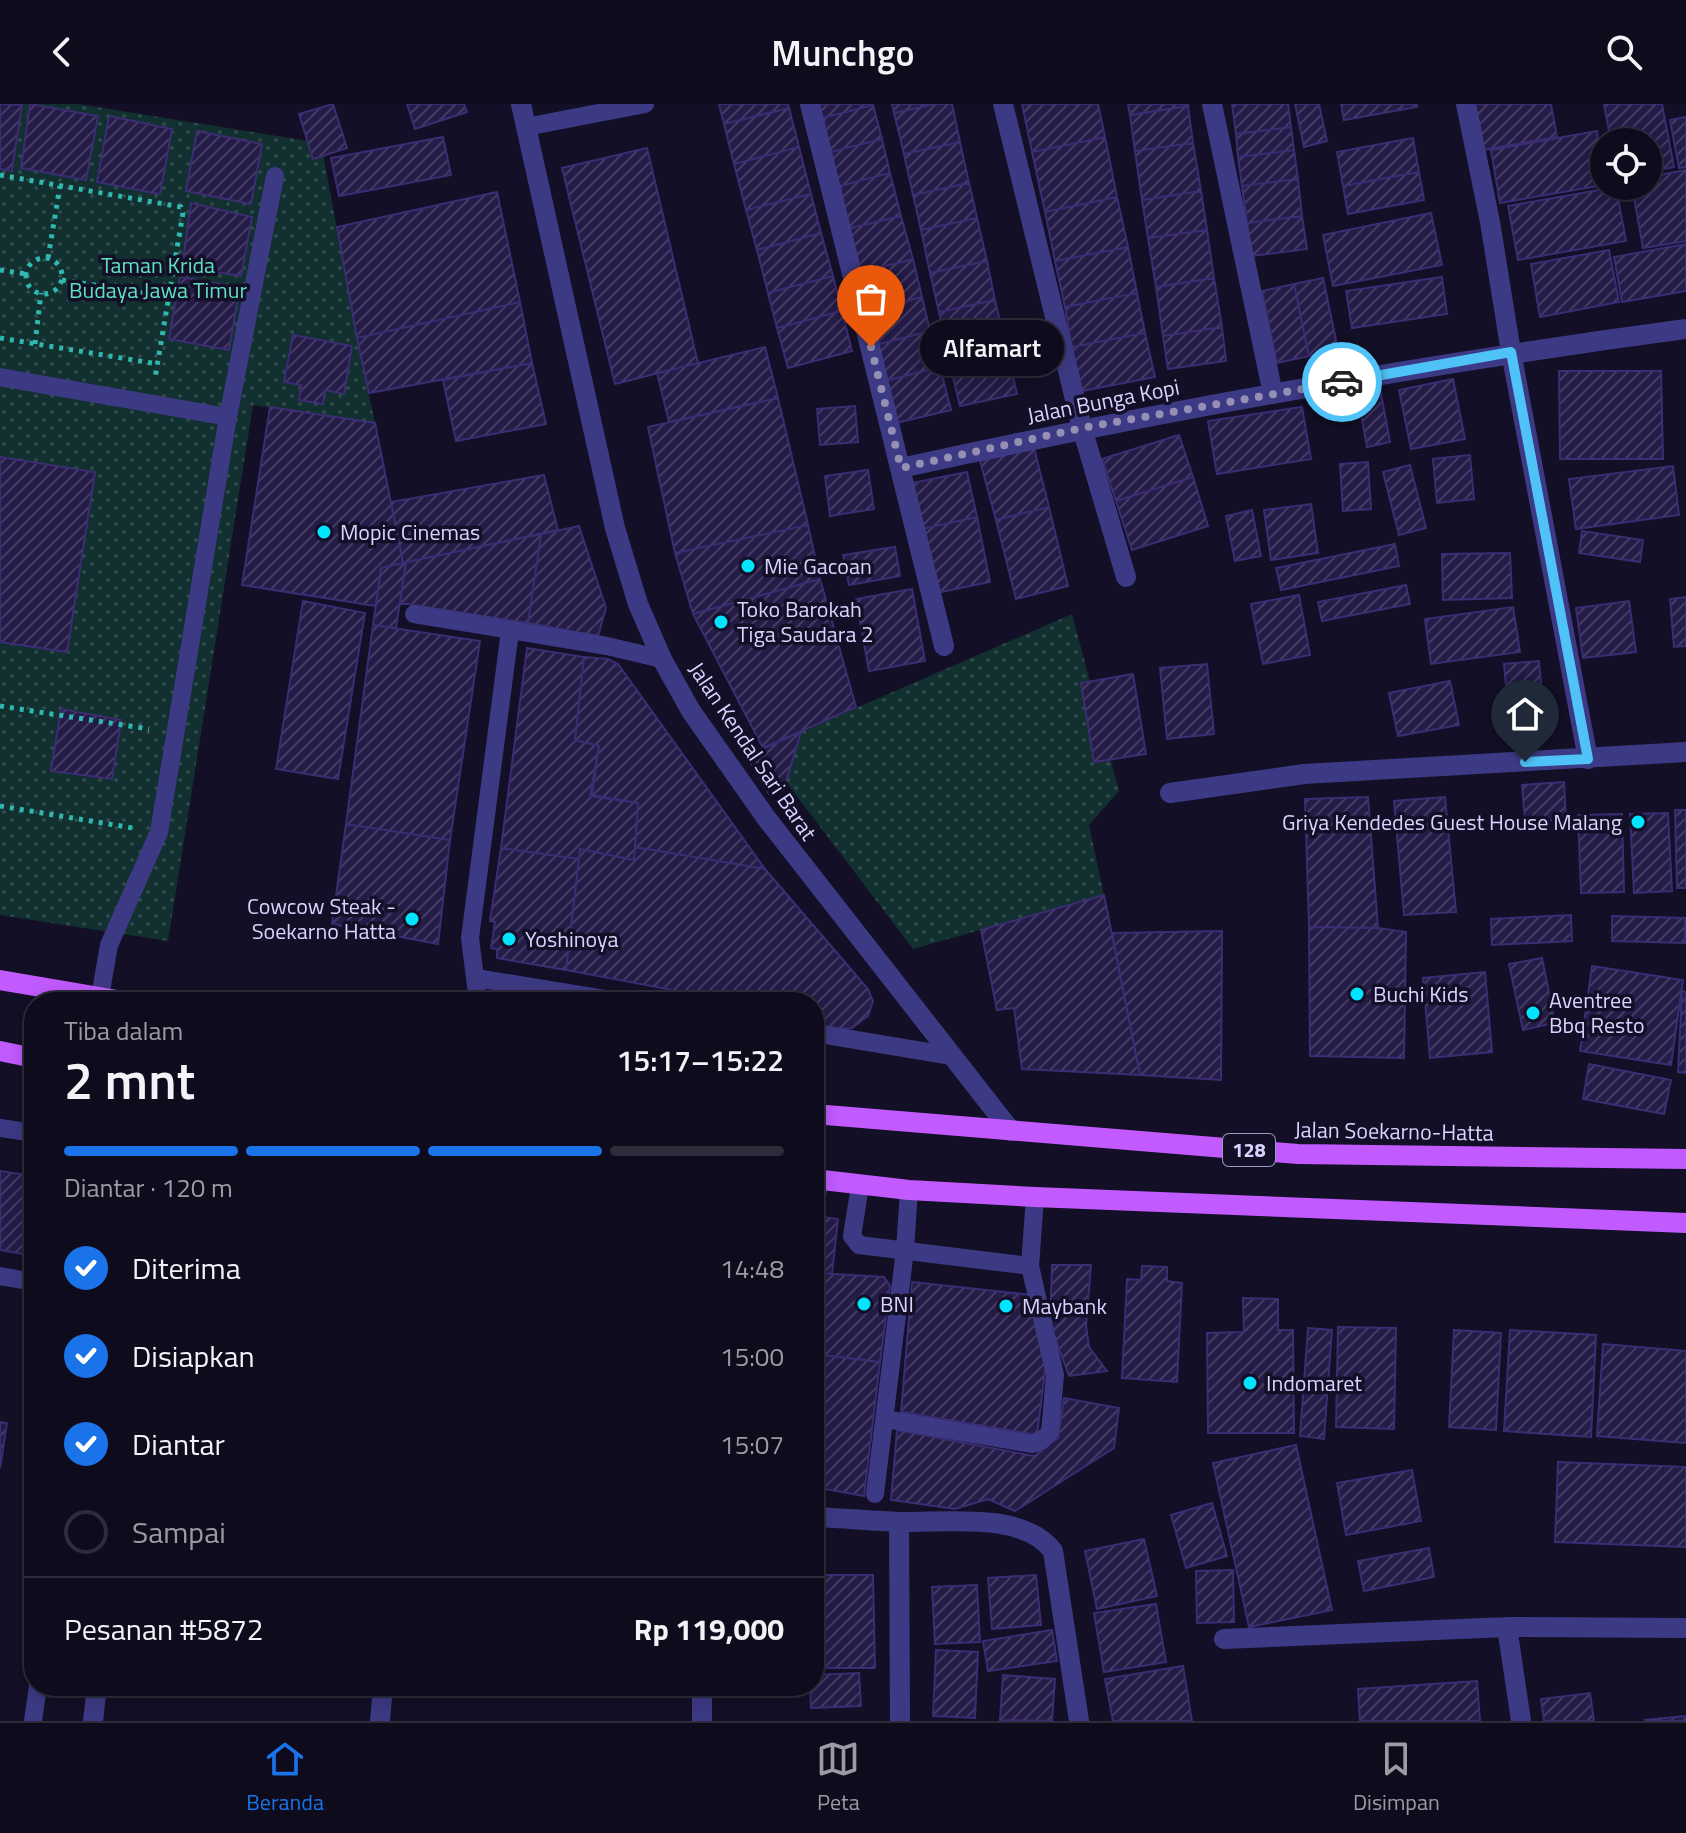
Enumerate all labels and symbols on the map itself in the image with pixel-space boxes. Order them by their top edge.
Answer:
park label: Taman Krida Budaya Jawa Timur [69,248,247,307]
pin [837,265,905,347]
callout: Alfamart [919,319,1063,375]
courier [1302,342,1382,422]
street label: Jalan Bunga Kopi [1024,370,1182,432]
place label: Mopic Cinemas [340,515,480,549]
marker: Mopic Cinemas [315,523,333,541]
place label: Mie Gacoan [764,549,872,583]
marker: Mie Gacoan [739,557,757,575]
place label: Toko Barokah Tiga Saudara 2 [737,592,874,651]
marker: Toko Barokah Tiga Saudara 2 [712,613,730,631]
street label: Jalan Kendal Sari Barat [680,655,826,847]
pin [1491,680,1559,762]
place label: Griya Kendedes Guest House Malang [1282,805,1622,839]
marker: Griya Kendedes Guest House Malang [1629,813,1647,831]
place label: Cowcow Steak - Soekarno Hatta [247,889,396,948]
marker: Cowcow Steak - Soekarno Hatta [403,910,421,928]
place label: Yoshinoya [525,922,618,956]
marker: Yoshinoya [500,930,518,948]
place label: Buchi Kids [1373,977,1469,1011]
place label: Aventree Bbq Resto [1549,983,1645,1042]
marker: Buchi Kids [1348,985,1366,1003]
marker: Aventree Bbq Resto [1524,1004,1542,1022]
street label: Jalan Soekarno-Hatta [1294,1112,1494,1150]
road number: 128 [1223,1134,1275,1166]
place label: BNI [880,1287,914,1321]
place label: Maybank [1022,1289,1107,1323]
marker: BNI [855,1295,873,1313]
marker: Maybank [997,1297,1015,1315]
place label: Indomaret [1266,1366,1362,1400]
marker: Indomaret [1241,1374,1259,1392]

